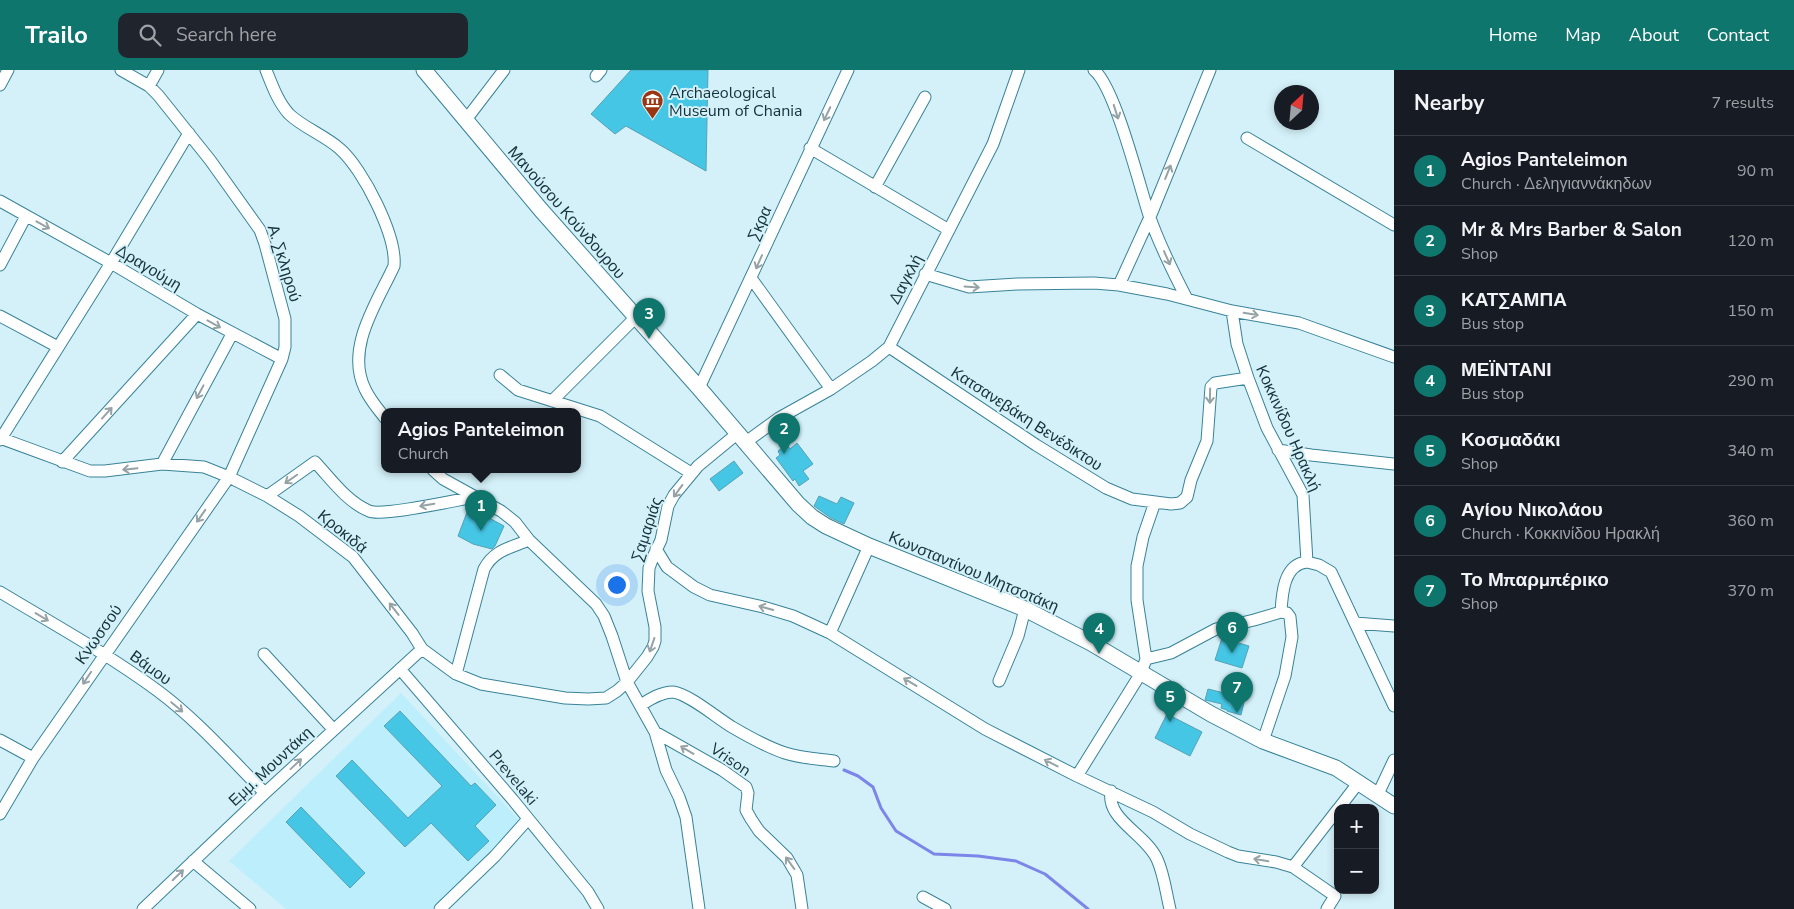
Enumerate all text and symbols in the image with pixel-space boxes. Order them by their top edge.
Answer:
search box [118,13,468,58]
text: Trailo [25,19,88,51]
icon: search [136,21,164,49]
text: Search here [176,22,277,48]
text: Home [1489,23,1537,47]
text: Map [1565,23,1601,47]
text: About [1629,23,1679,47]
text: Contact [1707,23,1769,47]
place label: Archaeological Museum of Chania [669,82,803,122]
north arrow [1274,85,1319,130]
museum icon: Archaeological Museum of Chania [641,89,665,120]
text: Nearby [1414,89,1484,117]
text: 7 results [1712,92,1774,114]
one-way arrow [1112,104,1122,120]
one-way arrow [822,106,831,121]
street label: Μανούσου Κούνδουρου [502,142,630,284]
text: Agios Panteleimon [1461,147,1628,173]
text: 1 [1425,160,1435,182]
text: 90 m [1737,160,1774,182]
one-way arrow [1164,165,1174,180]
text: Church · Δεληγιαννάκηδων [1461,173,1652,195]
street label: Σκρα [743,203,777,244]
text: Mr & Mrs Barber & Salon [1461,217,1682,243]
one-way arrow [35,220,50,230]
street label: Α. Σκληρού [262,222,306,305]
text: 2 [1425,230,1435,252]
text: 120 m [1727,230,1774,252]
street label: Δραγούμη [111,239,186,296]
text: Shop [1461,243,1498,265]
one-way arrow [1163,250,1173,265]
street label: Δαγκλή [884,251,928,308]
one-way arrow [754,254,763,269]
one-way arrow [964,282,980,292]
text: ΚΑΤΣΑΜΠΑ [1461,287,1567,313]
pin: 3 [633,298,665,339]
text: 3 [1425,300,1435,322]
text: 150 m [1727,300,1774,322]
one-way arrow [1243,310,1259,320]
text: Bus stop [1461,313,1524,335]
one-way arrow [206,319,220,329]
text: ΜΕΪΝΤΑΝΙ [1461,357,1551,383]
street label: Κατσανεβάκη Βενέδικτου [946,361,1107,476]
street label: Κοκκινίδου Ηρακλή [1250,362,1326,495]
text: 4 [1425,370,1435,392]
text: 290 m [1727,370,1774,392]
text: Bus stop [1461,383,1524,405]
one-way arrow [195,384,204,399]
one-way arrow [1205,388,1215,404]
one-way arrow [101,407,113,420]
popup [381,408,581,473]
pin: 2 [768,413,800,454]
text: Agios Panteleimon [398,417,564,443]
text: Κοσμαδάκι [1461,427,1561,453]
text: 5 [1425,440,1435,462]
text: 340 m [1727,440,1774,462]
text: Church [398,443,449,465]
text: Shop [1461,453,1498,475]
one-way arrow [122,464,138,473]
one-way arrow [285,474,299,484]
one-way arrow [673,484,683,498]
pin: 1 [465,490,497,531]
street label: Σαμαριάς [626,494,668,564]
text: Αγίου Νικολάου [1461,497,1603,523]
one-way arrow [419,501,435,511]
street label: Κροκιδά [313,505,372,559]
one-way arrow [196,509,206,523]
text: 6 [1425,510,1435,532]
text: 360 m [1727,510,1774,532]
text: Church · Κοκκινίδου Ηρακλή [1461,523,1660,545]
street label: Κωνσταντίνου Μητσοτάκη [885,526,1062,618]
text: Το Μπαρμπέρικο [1461,567,1609,593]
your location [604,572,630,598]
text: 7 [1425,580,1435,602]
text: 370 m [1727,580,1774,602]
text: Shop [1461,593,1498,615]
street label: Κνωσσού [70,600,127,669]
one-way arrow [389,603,400,616]
one-way arrow [759,603,775,612]
one-way arrow [34,612,49,622]
pin: 6 [1216,612,1248,653]
pin: 4 [1083,613,1115,654]
one-way arrow [647,637,656,653]
street label: Βάμου [125,645,176,690]
one-way arrow [82,671,93,685]
pin: 7 [1221,672,1253,713]
one-way arrow [904,677,918,687]
pin: 5 [1154,681,1186,722]
one-way arrow [170,701,183,712]
street label: Εμμ. Μουντάκη [224,722,318,811]
street label: Vrison [705,737,755,782]
street label: Prevelaki [484,745,543,810]
one-way arrow [681,745,695,755]
one-way arrow [290,758,303,770]
one-way arrow [1044,758,1059,767]
map controls [1334,804,1379,894]
button: + [1334,804,1379,849]
button: − [1334,849,1379,894]
one-way arrow [1253,854,1269,864]
one-way arrow [785,856,795,870]
one-way arrow [172,869,184,881]

